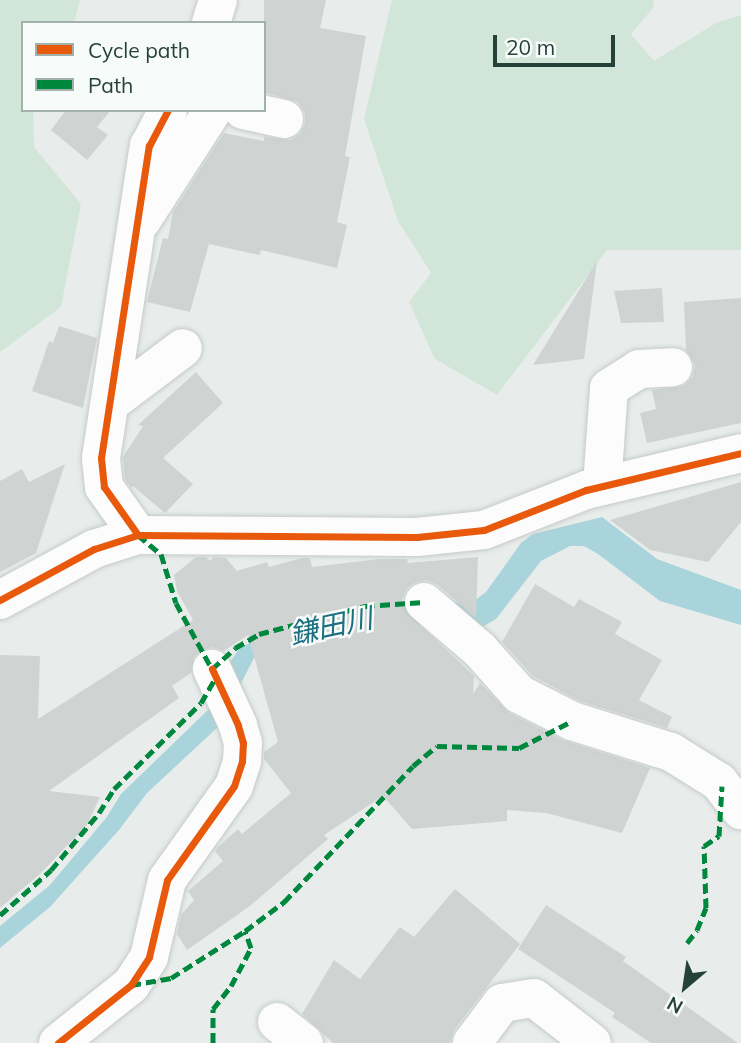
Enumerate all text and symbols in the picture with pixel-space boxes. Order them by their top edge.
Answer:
legend [21,21,266,112]
scale bar [496,21,618,65]
text: 20 m [506,34,555,60]
text: Cycle path [88,37,190,63]
text: Path [88,72,133,98]
water label: 鎌田川 [286,601,376,651]
north arrow [650,952,720,1022]
text: N [663,991,687,1019]

